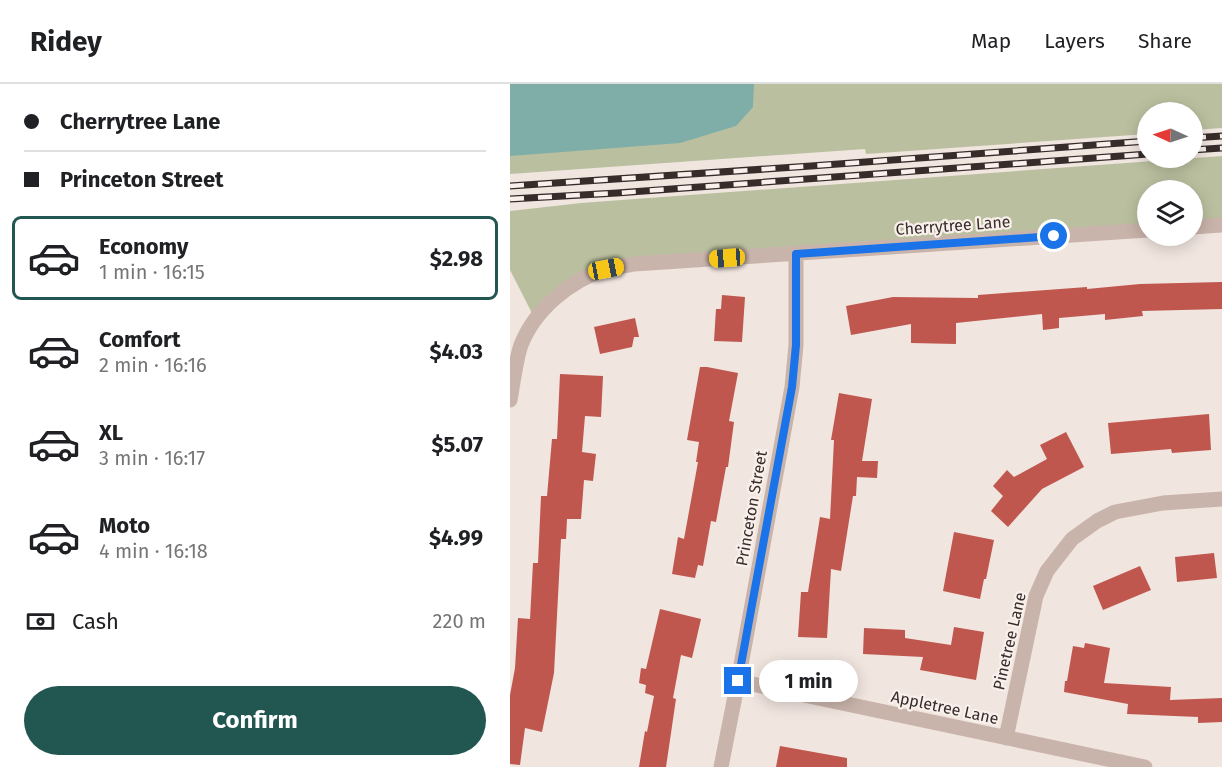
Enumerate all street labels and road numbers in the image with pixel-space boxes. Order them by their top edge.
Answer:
street label: Cherrytree Lane [895,212,1011,239]
street label: Princeton Street [732,449,771,567]
street label: Pinetree Lane [989,590,1030,692]
street label: Appletree Lane [889,687,1000,728]

